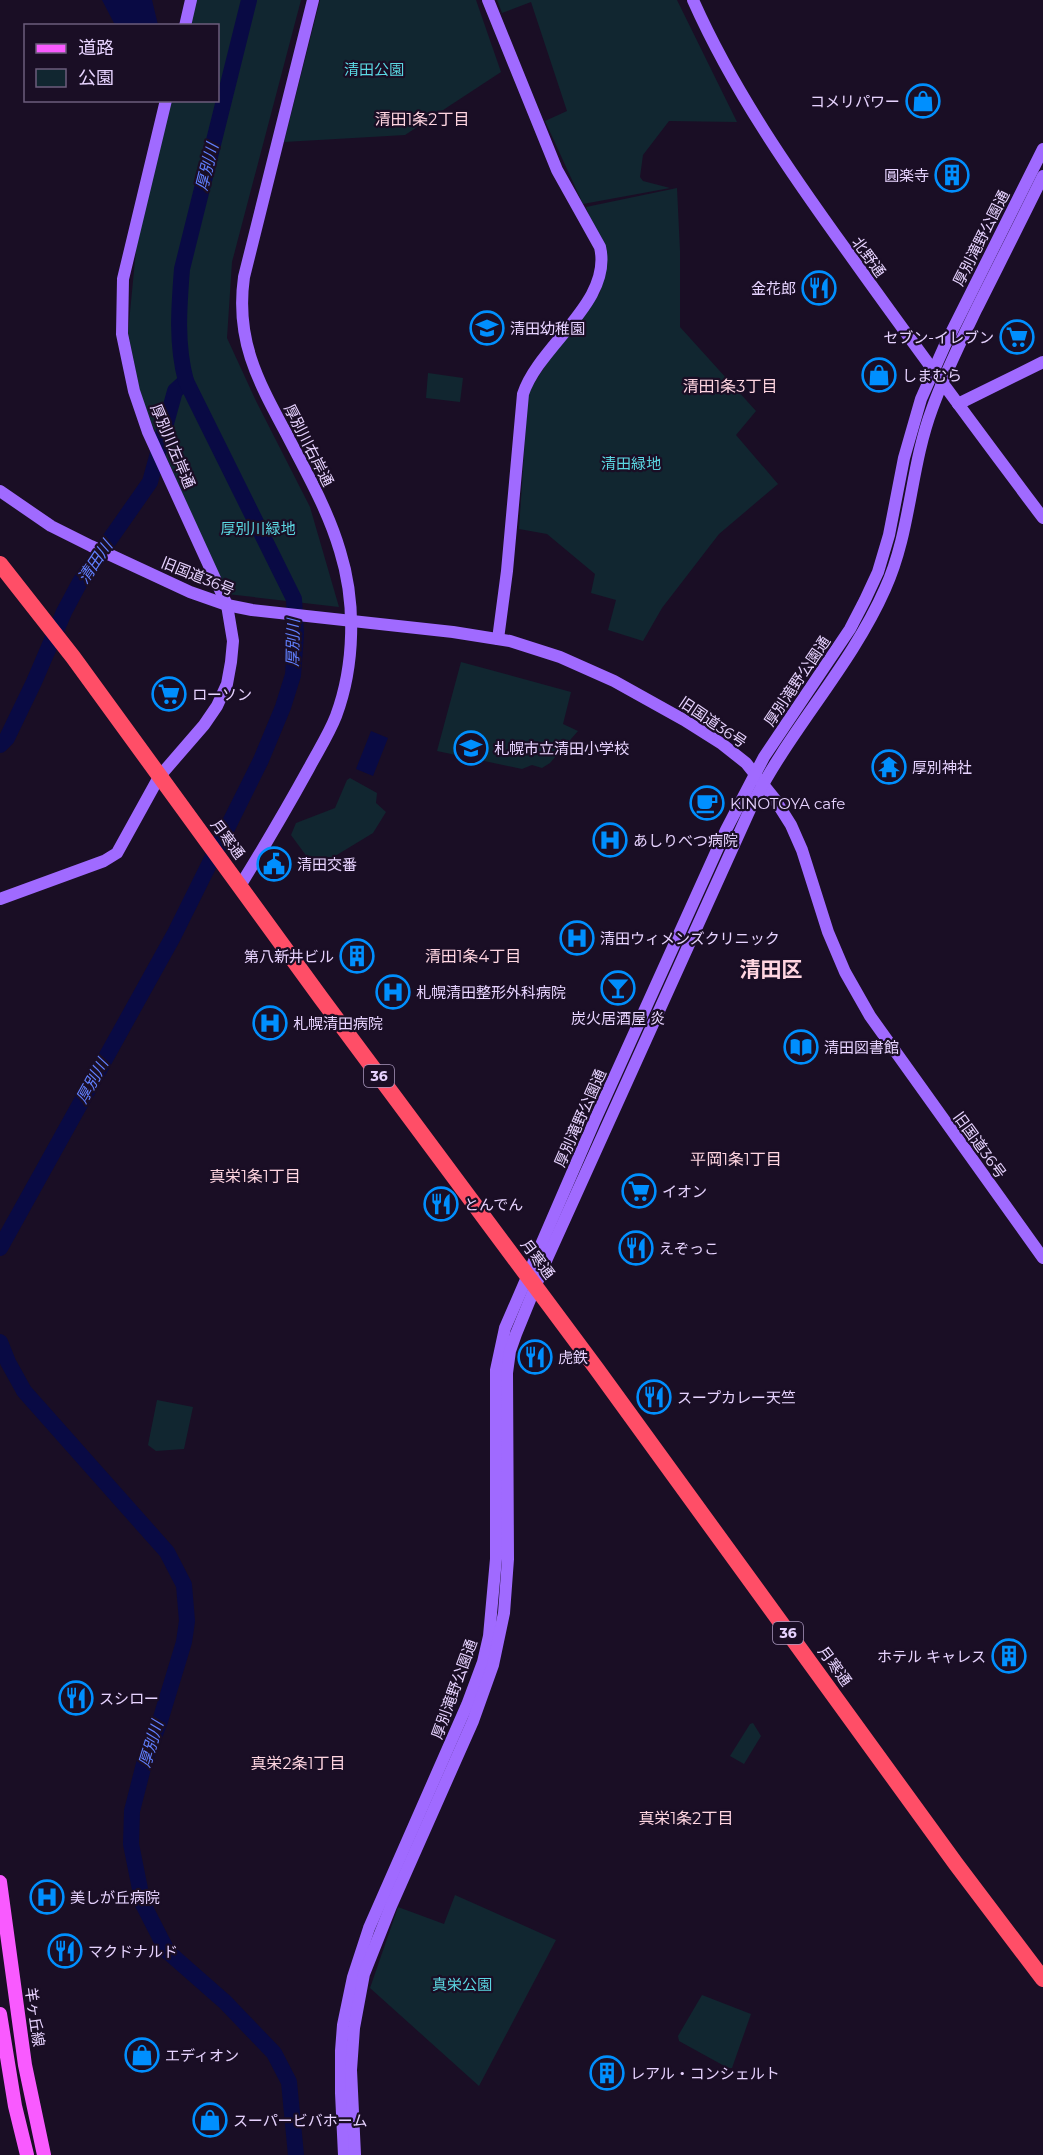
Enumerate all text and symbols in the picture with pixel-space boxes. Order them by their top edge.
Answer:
legend [24,24,219,102]
text: 道路 [78,37,114,59]
park label: 清田公園 [344,60,404,79]
text: 公園 [78,67,114,89]
shop icon: コメリパワー [905,83,941,119]
place label: コメリパワー [810,92,900,111]
district label: 清田1条2丁目 [375,110,469,129]
water label: 厚別川 [192,139,223,193]
building icon: 圓楽寺 [934,157,970,193]
place label: 圓楽寺 [884,166,929,185]
street label: 厚別滝野公園通 [949,187,1013,289]
street label: 北野通 [848,233,890,281]
restaurant icon: 金花郎 [801,270,837,306]
place label: 金花郎 [751,279,796,298]
school or university icon: 清田幼稚園 [469,310,505,346]
place label: 清田幼稚園 [510,319,585,338]
supermarket icon: セブン-イレブン [999,319,1035,355]
place label: セブン-イレブン [883,328,994,347]
shop icon: しまむら [861,357,897,393]
place label: しまむら [902,366,962,385]
district label: 清田1条3丁目 [683,377,777,396]
street label: 厚別川左岸通 [147,401,199,491]
street label: 厚別川右岸通 [280,401,338,489]
park label: 清田緑地 [601,454,661,473]
park label: 厚別川緑地 [220,519,296,538]
water label: 清田川 [74,535,117,587]
street label: 旧国道36号 [158,553,238,599]
water label: 厚別川 [283,617,303,667]
street label: 厚別滝野公園通 [760,632,834,730]
supermarket icon: ローソン [151,676,187,712]
place label: ローソン [192,685,252,704]
street label: 旧国道36号 [676,692,750,752]
school or university icon: 札幌市立清田小学校 [453,730,489,766]
place label: 札幌市立清田小学校 [494,739,629,758]
temple icon: 厚別神社 [871,749,907,785]
place label: 厚別神社 [912,758,972,777]
cafe icon: KINOTOYA cafe [689,785,725,821]
place label: KINOTOYA cafe [730,794,845,813]
street label: 月寒通 [207,815,249,863]
hospital icon: あしりべつ病院 [592,822,628,858]
place label: あしりべつ病院 [633,831,738,850]
public building icon: 清田交番 [256,846,292,882]
place label: 清田交番 [297,855,357,874]
hospital icon: 清田ウィメンズクリニック [559,920,595,956]
place label: 清田ウィメンズクリニック [600,929,780,948]
building icon: 第八新井ビル [339,938,375,974]
place label: 第八新井ビル [244,947,334,966]
district label: 清田1条4丁目 [425,947,521,966]
district label: 清田区 [740,957,803,982]
bar icon: 炭火居酒屋 炎 [600,970,636,1006]
hospital icon: 札幌清田整形外科病院 [375,974,411,1010]
place label: 札幌清田整形外科病院 [416,983,566,1002]
hospital icon: 札幌清田病院 [252,1005,288,1041]
place label: 炭火居酒屋 炎 [571,1009,665,1028]
place label: 札幌清田病院 [293,1014,383,1033]
library icon: 清田図書館 [783,1029,819,1065]
place label: 清田図書館 [824,1038,899,1057]
water label: 厚別川 [72,1054,113,1107]
road number: 36 [364,1065,394,1087]
street label: 厚別滝野公園通 [550,1066,610,1170]
street label: 旧国道36号 [950,1108,1010,1182]
district label: 平岡1条1丁目 [690,1150,782,1169]
district label: 真栄1条1丁目 [209,1167,301,1186]
supermarket icon: イオン [621,1173,657,1209]
place label: イオン [662,1182,707,1201]
restaurant icon: とんでん [423,1186,459,1222]
place label: とんでん [464,1195,523,1214]
restaurant icon: えぞっこ [618,1230,654,1266]
street label: 月寒通 [517,1235,559,1283]
place label: えぞっこ [659,1239,719,1258]
restaurant icon: 虎鉄 [517,1339,553,1375]
place label: 虎鉄 [558,1348,588,1367]
restaurant icon: スープカレー天竺 [636,1379,672,1415]
place label: スープカレー天竺 [677,1388,796,1407]
road number: 36 [773,1622,803,1644]
street label: 厚別滝野公園通 [427,1636,481,1742]
building icon: ホテル キャレス [991,1638,1027,1674]
street label: 月寒通 [814,1642,856,1690]
place label: ホテル キャレス [877,1647,986,1666]
restaurant icon: スシロー [58,1680,94,1716]
place label: スシロー [99,1689,159,1708]
water label: 厚別川 [135,1716,168,1770]
district label: 真栄2条1丁目 [251,1754,345,1773]
district label: 真栄1条2丁目 [639,1809,733,1828]
hospital icon: 美しが丘病院 [29,1879,65,1915]
place label: 美しが丘病院 [70,1888,160,1907]
restaurant icon: マクドナルド [47,1933,83,1969]
place label: マクドナルド [88,1942,178,1961]
park label: 真栄公園 [432,1975,492,1994]
street label: 羊ヶ丘線 [21,1986,49,2048]
shop icon: エディオン [124,2037,160,2073]
place label: エディオン [165,2046,239,2065]
building icon: レアル・コンシェルト [589,2055,625,2091]
place label: レアル・コンシェルト [630,2064,780,2083]
shop icon: スーパービバホーム [192,2102,228,2138]
place label: スーパービバホーム [233,2111,367,2130]

